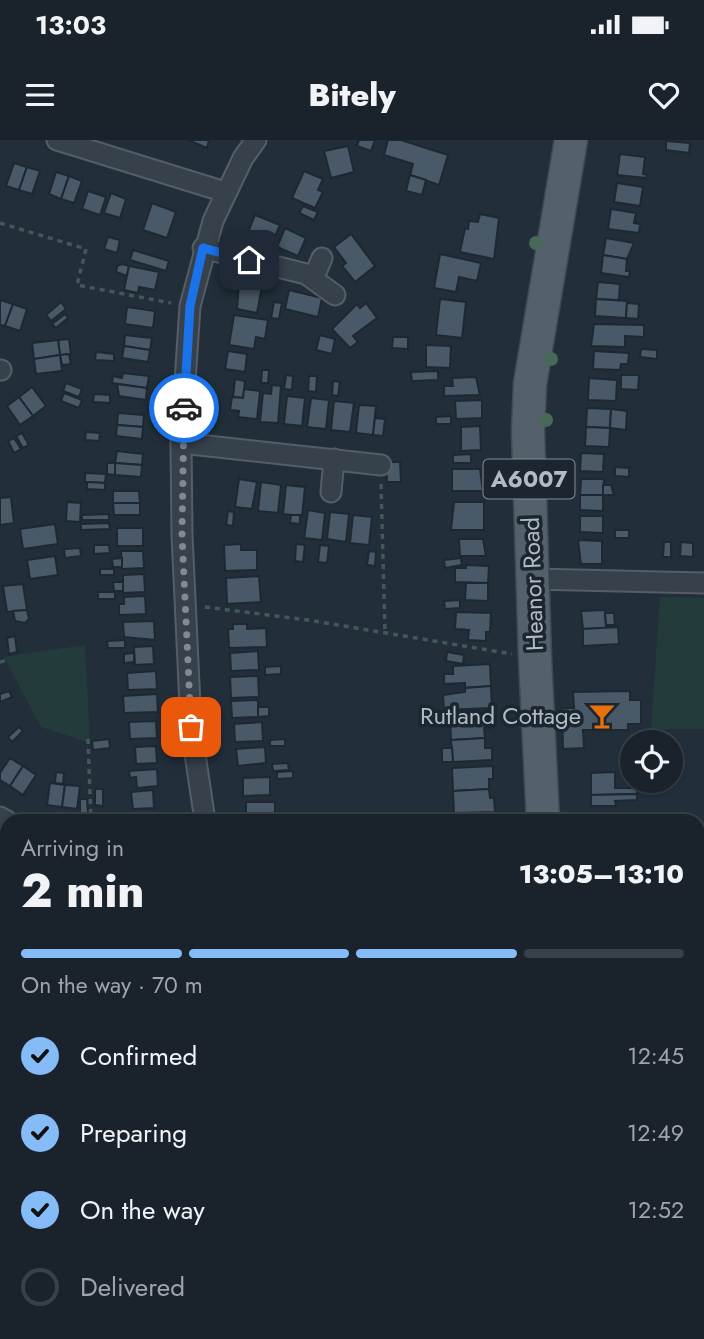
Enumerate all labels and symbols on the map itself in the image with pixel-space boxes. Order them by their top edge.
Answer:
pin [219,230,279,290]
courier [149,373,219,443]
road number: A6007 [484,460,574,498]
street label: Heanor Road [513,516,552,652]
pin [161,697,221,757]
place label: Rutland Cottage [420,698,581,733]
bar icon: Rutland Cottage [587,701,617,731]

